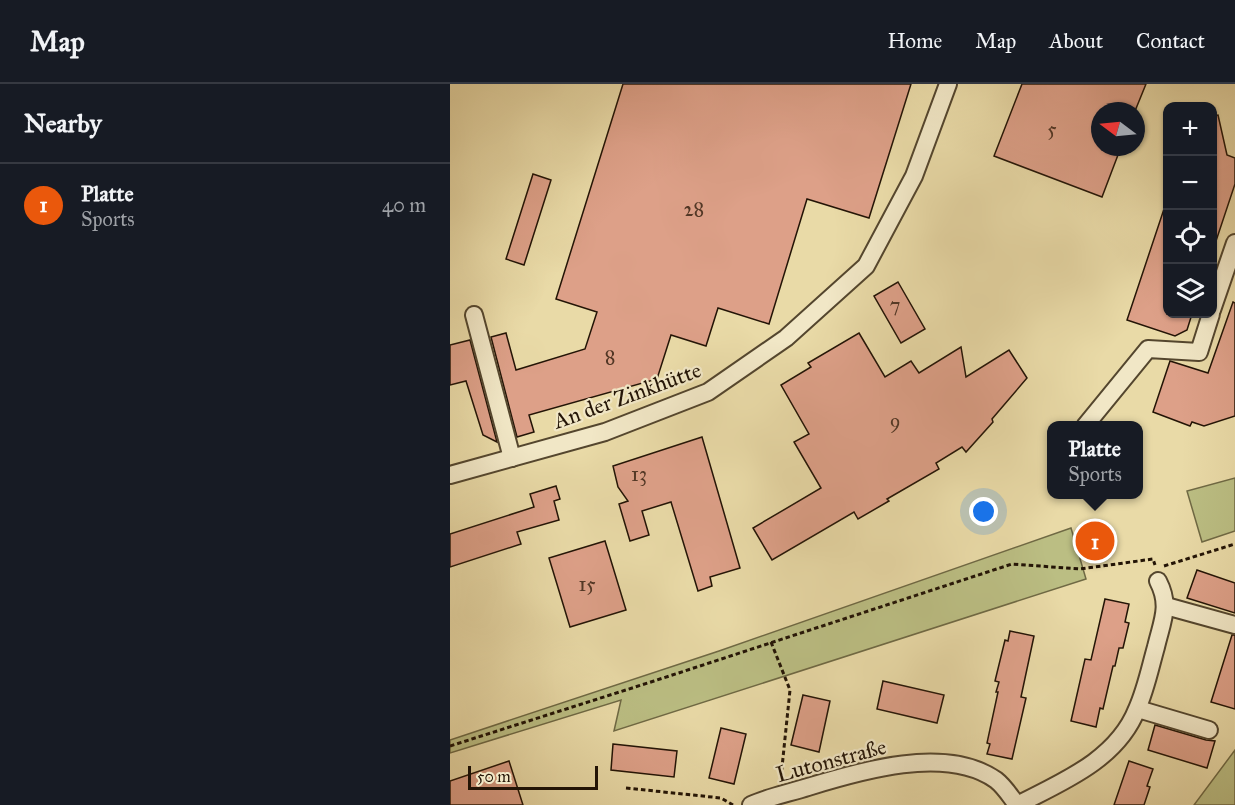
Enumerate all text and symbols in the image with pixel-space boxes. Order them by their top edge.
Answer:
text: Map [30,24,85,59]
text: Home [887,28,942,54]
text: Map [975,28,1016,54]
text: About [1049,28,1103,54]
text: Contact [1136,28,1205,54]
north arrow [1091,102,1145,156]
map controls [1163,102,1217,318]
button: + [1163,102,1217,156]
text: Nearby [24,107,102,139]
house number: 5 [1047,117,1057,141]
button: − [1163,156,1217,210]
text: Platte [81,180,134,207]
text: 1 [40,193,47,217]
text: 40 m [382,193,426,217]
house number: 28 [684,197,704,221]
text: Sports [81,207,135,231]
button: locate [1163,210,1217,264]
button: layers [1163,264,1217,318]
house number: 7 [890,293,900,317]
house number: 8 [605,345,615,369]
street label: An der Zinkhütte [549,356,705,435]
house number: 9 [890,409,900,433]
popup [1047,421,1143,499]
text: Platte [1068,435,1121,462]
house number: 13 [631,462,647,486]
text: Sports [1068,462,1122,486]
your location [969,497,998,526]
pin: 1 [1076,518,1114,564]
house number: 15 [578,572,596,596]
street label: Lutonstraße [773,733,889,788]
scale bar [468,763,598,790]
text: 50 m [477,767,511,786]

